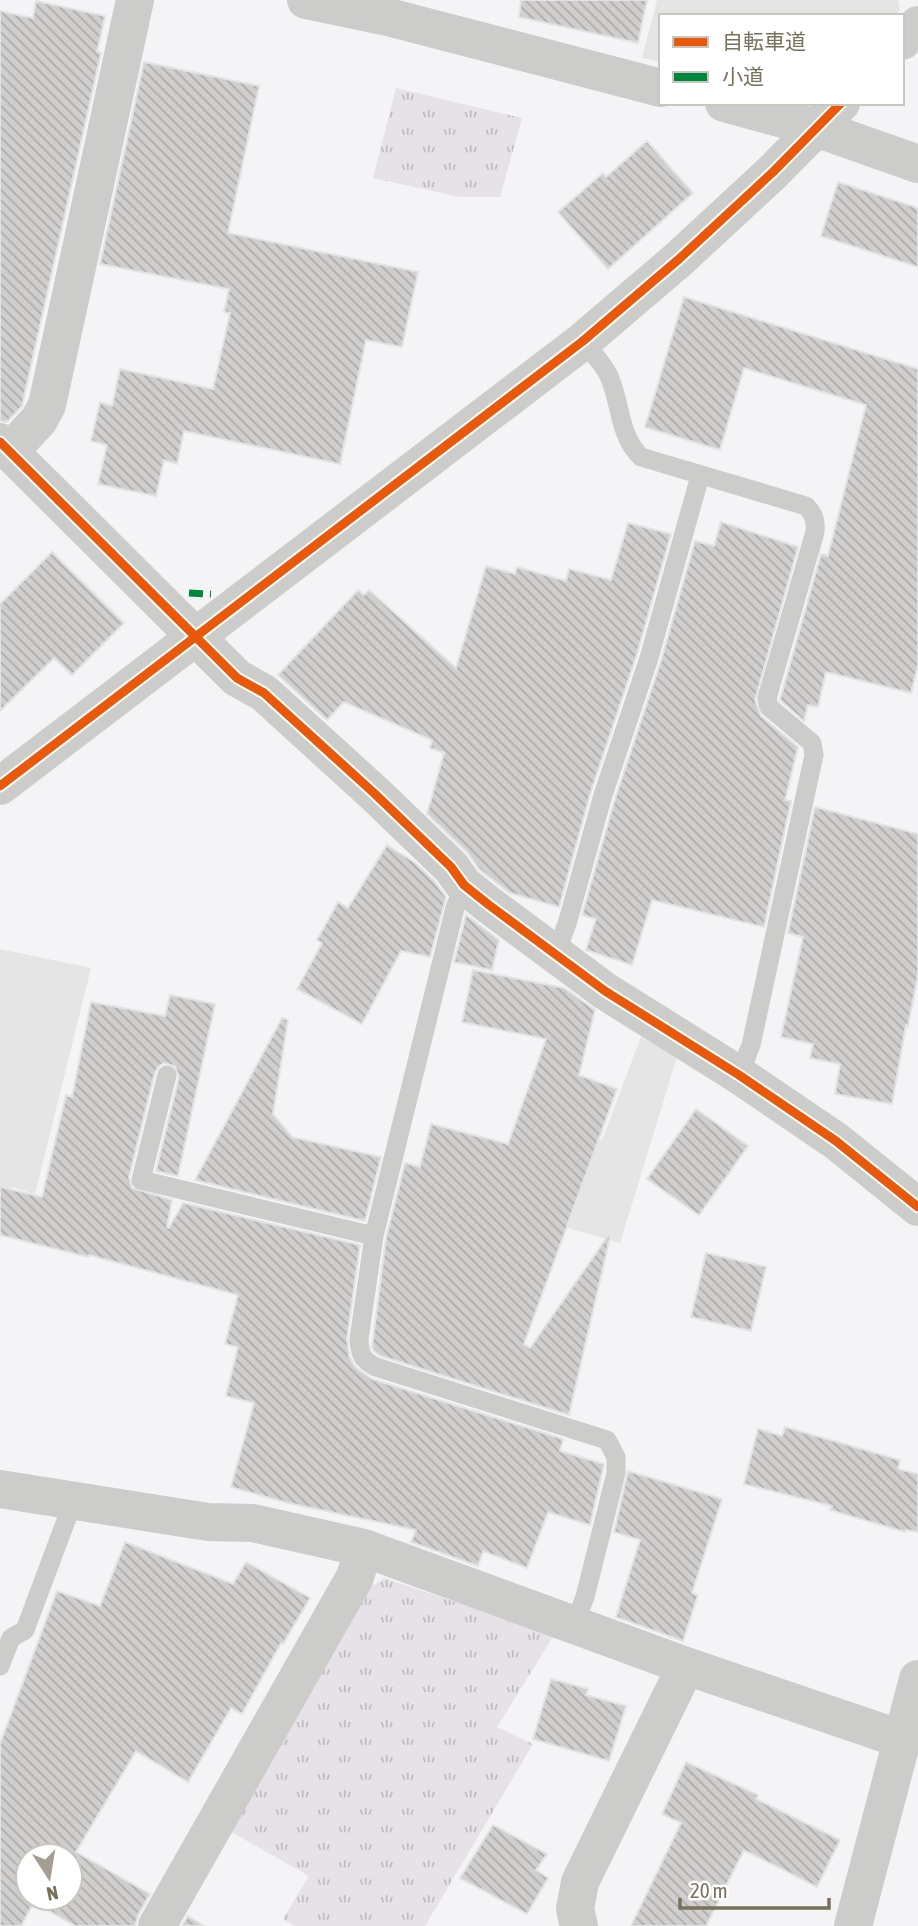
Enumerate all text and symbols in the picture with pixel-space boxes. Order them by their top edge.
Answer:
legend [659,14,904,105]
text: 自転車道 [722,29,806,53]
text: 小道 [722,64,764,88]
north arrow [14,1842,84,1912]
scale bar [680,1867,829,1911]
text: 20 m [690,1878,728,1902]
text: N [45,1882,60,1906]

